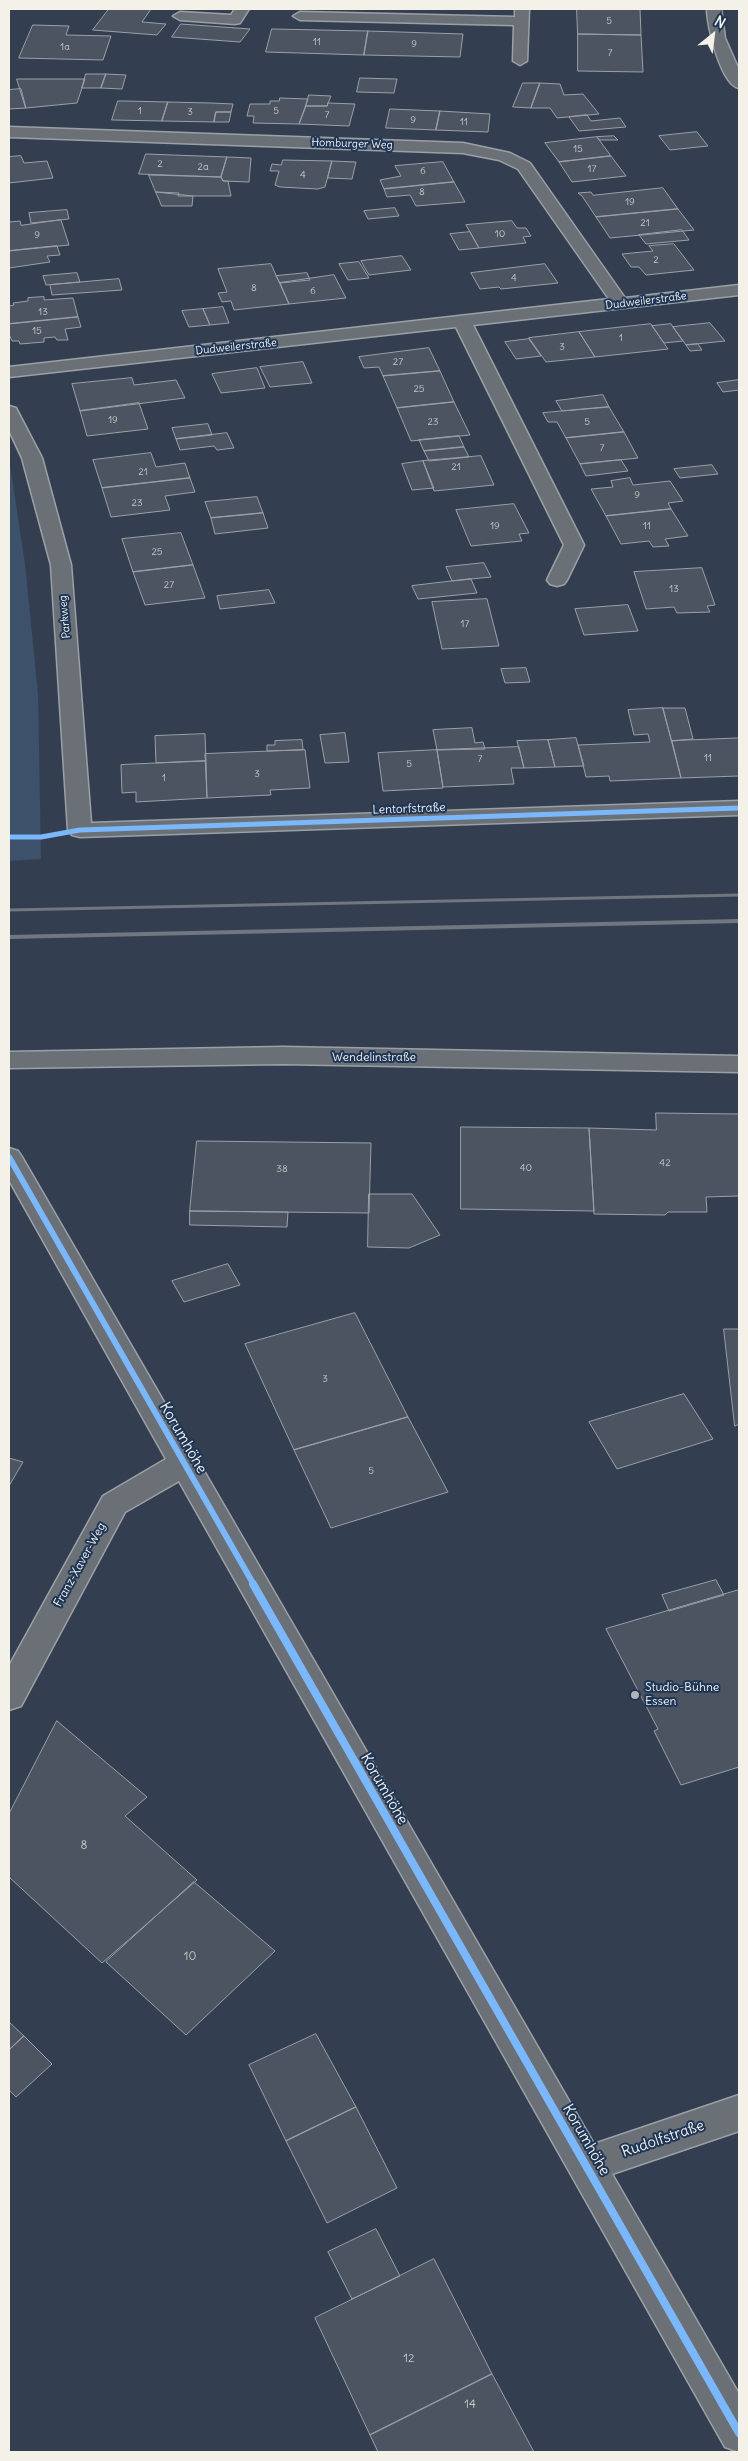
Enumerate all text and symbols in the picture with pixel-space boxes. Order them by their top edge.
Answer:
north arrow [688,10,738,60]
text: N [712,12,729,32]
house number: 5 [606,15,612,27]
house number: 11 [313,36,321,48]
house number: 9 [411,38,417,50]
house number: 1a [60,41,70,53]
house number: 7 [608,47,612,59]
house number: 1 [138,105,142,117]
house number: 5 [273,105,279,117]
house number: 3 [187,106,193,118]
house number: 7 [325,109,329,121]
house number: 9 [410,114,416,126]
house number: 11 [460,116,468,128]
street label: Homburger Weg [311,136,393,152]
house number: 15 [573,143,583,155]
house number: 2 [157,158,163,170]
house number: 2a [197,161,209,173]
house number: 17 [588,163,596,175]
house number: 6 [420,165,426,177]
house number: 4 [300,169,306,181]
house number: 8 [419,186,425,198]
house number: 19 [625,196,635,208]
house number: 21 [640,217,650,229]
house number: 10 [495,228,505,240]
house number: 9 [34,229,40,241]
house number: 2 [653,254,659,266]
house number: 4 [511,272,517,284]
house number: 8 [251,282,257,294]
house number: 6 [310,285,316,297]
street label: Dudweilerstraße [605,289,687,313]
house number: 13 [38,306,48,318]
house number: 15 [32,325,42,337]
house number: 1 [619,332,623,344]
street label: Dudweilerstraße [195,336,277,358]
house number: 3 [559,341,565,353]
house number: 27 [393,356,403,368]
house number: 25 [413,383,425,395]
house number: 19 [108,414,118,426]
house number: 23 [427,416,439,428]
house number: 5 [584,416,590,428]
house number: 7 [600,442,604,454]
house number: 21 [451,461,461,473]
house number: 21 [138,466,148,478]
house number: 9 [634,489,640,501]
house number: 23 [131,497,143,509]
house number: 19 [490,520,500,532]
house number: 11 [643,520,651,532]
house number: 25 [151,546,163,558]
house number: 27 [164,579,174,591]
house number: 13 [669,583,679,595]
street label: Parkweg [57,595,73,639]
house number: 17 [461,618,469,630]
house number: 11 [704,752,712,764]
house number: 7 [478,753,482,765]
house number: 5 [406,758,412,770]
house number: 3 [254,768,260,780]
house number: 1 [162,772,166,784]
street label: Lentorfstraße [372,801,446,817]
street label: Wendelinstraße [332,1051,416,1065]
house number: 42 [659,1157,671,1169]
house number: 40 [520,1162,532,1174]
house number: 38 [276,1163,288,1175]
house number: 3 [322,1373,328,1385]
street label: Korumhöhe [155,1399,211,1477]
house number: 5 [368,1465,374,1477]
street label: Franz-Xaver-Weg [51,1520,109,1610]
place label: Studio-Bühne Essen [645,1681,719,1709]
marker: Studio-Bühne Essen [629,1689,641,1701]
street label: Korumhöhe [356,1750,412,1828]
house number: 8 [81,1839,87,1853]
house number: 10 [184,1950,196,1964]
street label: Korumhöhe [558,2101,614,2179]
street label: Rudolfstraße [619,2116,707,2162]
house number: 12 [403,2352,415,2366]
house number: 14 [464,2398,476,2412]

